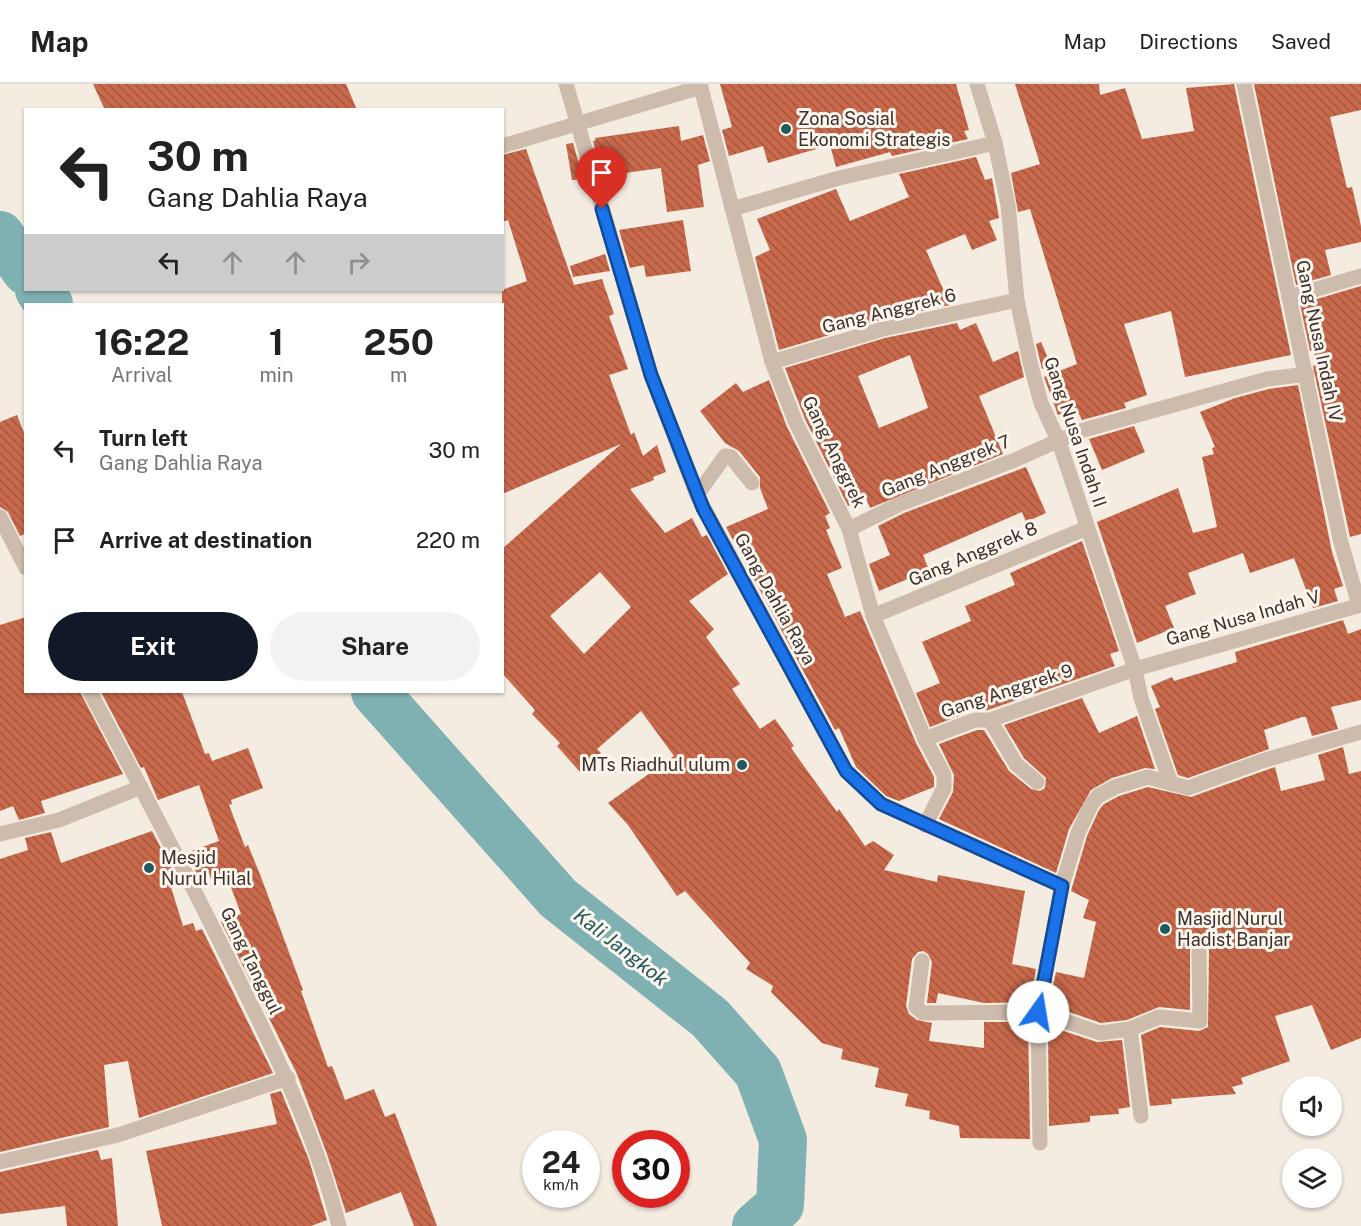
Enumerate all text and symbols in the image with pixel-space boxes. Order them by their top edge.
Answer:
text: Map [30,25,89,58]
text: Map [1064,29,1106,54]
text: Directions [1139,29,1238,54]
text: Saved [1271,29,1331,54]
place label: Zona Sosial Ekonomi Strategis [798,108,950,150]
marker: Zona Sosial Ekonomi Strategis [779,122,793,136]
text: 30 m [147,131,249,180]
icon: left [48,132,126,210]
pin [576,147,627,209]
icon: arrive [585,156,618,189]
text: Gang Dahlia Raya [147,181,368,213]
icon: left [153,246,186,279]
icon: ahead [216,246,249,279]
icon: ahead [279,246,312,279]
icon: right [342,246,375,279]
street label: Gang Nusa Indah IV [1292,258,1347,424]
street label: Gang Anggrek 6 [820,284,958,337]
text: 16:22 [94,321,189,363]
text: 1 [269,321,284,363]
text: 250 [364,321,434,363]
street label: Gang Nusa Indah II [1040,354,1111,510]
text: Arrival [111,363,173,387]
text: min [260,363,293,387]
text: m [390,363,407,387]
street label: Gang Anggrek [798,393,871,511]
text: Turn left [99,425,188,451]
street label: Gang Anggrek 7 [878,430,1013,501]
icon: left [48,434,81,467]
text: 30 m [428,437,480,463]
text: Gang Dahlia Raya [99,451,262,475]
street label: Gang Anggrek 8 [905,517,1040,590]
icon: arrive [48,524,81,557]
text: Arrive at destination [99,527,312,553]
text: 220 m [416,527,480,553]
street label: Gang Dahlia Raya [731,529,820,668]
street label: Gang Nusa Indah V [1163,585,1322,650]
button: Exit [48,612,258,681]
button: Share [270,612,480,681]
street label: Gang Anggrek 9 [938,659,1075,722]
place label: MTs Riadhul ulum [581,754,730,775]
marker: MTs Riadhul ulum [735,758,749,772]
place label: Mesjid Nurul Hilal [161,847,252,889]
marker: Mesjid Nurul Hilal [142,861,156,875]
water label: Kali Jangkok [569,903,673,991]
street label: Gang Tanggul [216,904,287,1018]
place label: Masjid Nurul Hadist Banjar [1177,908,1290,950]
marker: Masjid Nurul Hadist Banjar [1158,922,1172,936]
position arrow [1006,980,1070,1044]
map controls [1282,1076,1342,1208]
button: sound [1282,1076,1342,1136]
speed limit sign: 30 [612,1130,690,1208]
text: 24 [542,1144,580,1180]
button: layers [1282,1148,1342,1208]
text: km/h [543,1176,579,1193]

